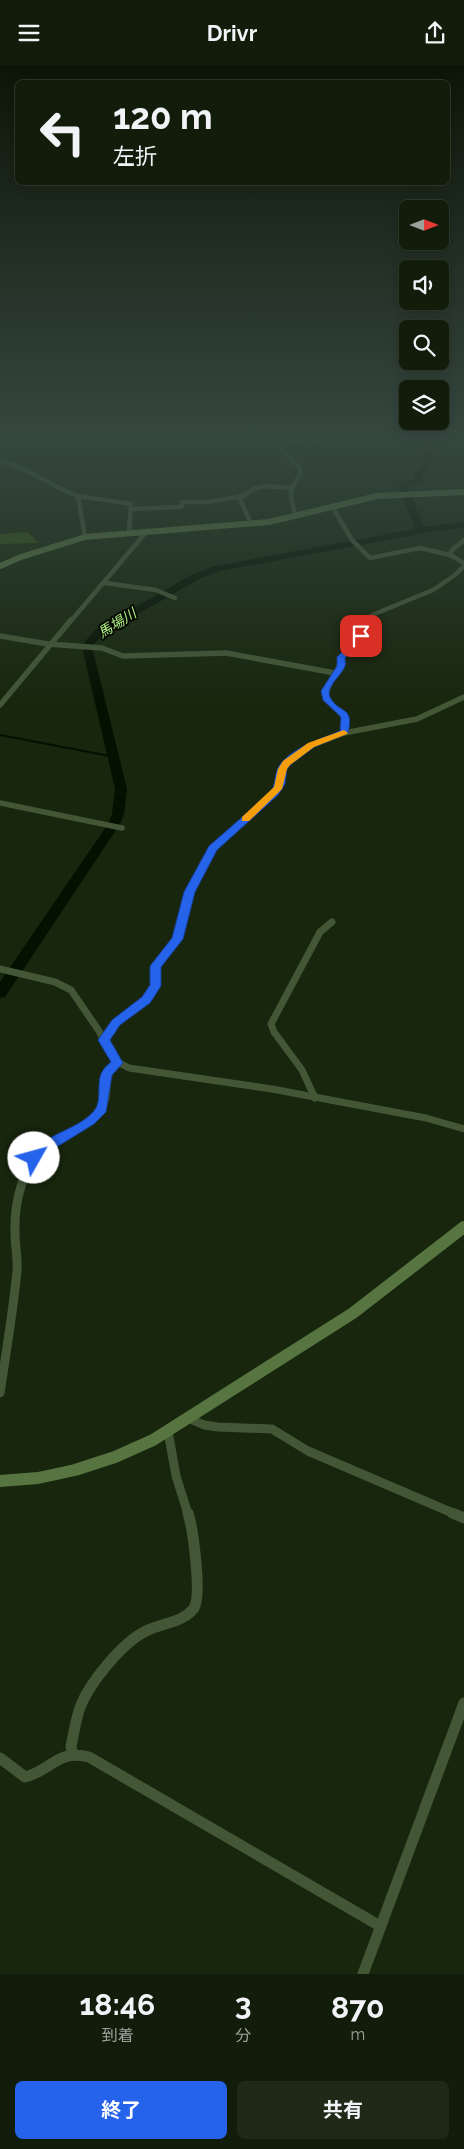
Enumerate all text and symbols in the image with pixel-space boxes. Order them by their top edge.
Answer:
icon: menu [15,19,43,47]
icon: share [421,19,449,47]
text: Drivr [207,20,257,46]
text: 120 m [113,96,213,137]
icon: left [30,100,95,165]
text: 左折 [113,143,157,169]
north arrow [399,200,449,250]
map controls [399,200,449,430]
button: sound [399,260,449,310]
button: search [399,320,449,370]
button: layers [399,380,449,430]
water label: 馬場川 [95,604,141,641]
pin [340,615,382,657]
icon: arrive [347,622,375,650]
position arrow [7,1131,59,1183]
text: 18:46 [80,1987,155,2022]
text: 3 [235,1987,252,2022]
text: 870 [331,1990,384,2025]
text: m [350,2025,365,2044]
text: 到着 [101,2026,133,2045]
text: 分 [235,2026,251,2045]
button: 終了 [15,2081,227,2139]
button: 共有 [237,2081,449,2139]

